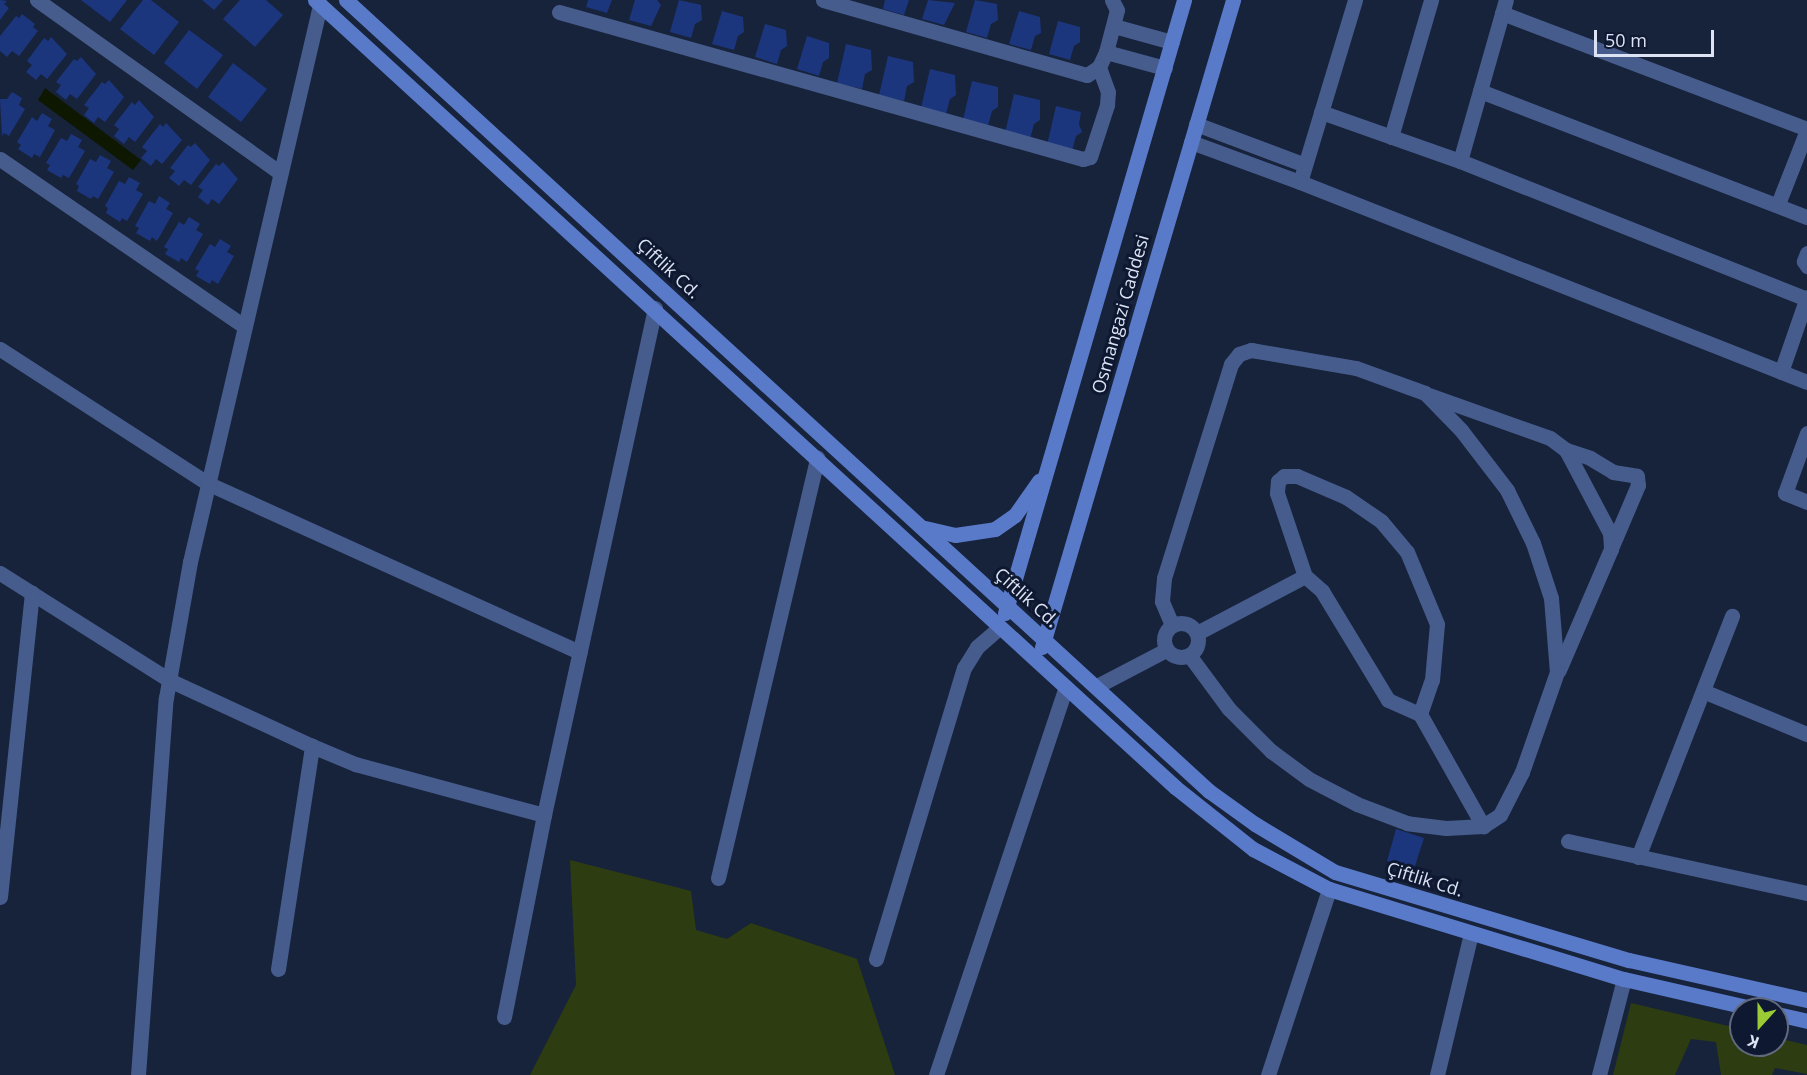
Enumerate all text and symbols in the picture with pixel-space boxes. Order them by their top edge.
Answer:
scale bar [1597,18,1717,56]
text: 50 m [1605,28,1647,52]
street label: Osmangazi Caddesi [1087,232,1153,396]
street label: Çiftlik Cd. [633,233,705,303]
street label: Çiftlik Cd. [991,563,1063,631]
street label: Çiftlik Cd. [1384,857,1466,901]
north arrow [1729,997,1789,1057]
text: K [1744,1030,1762,1054]

